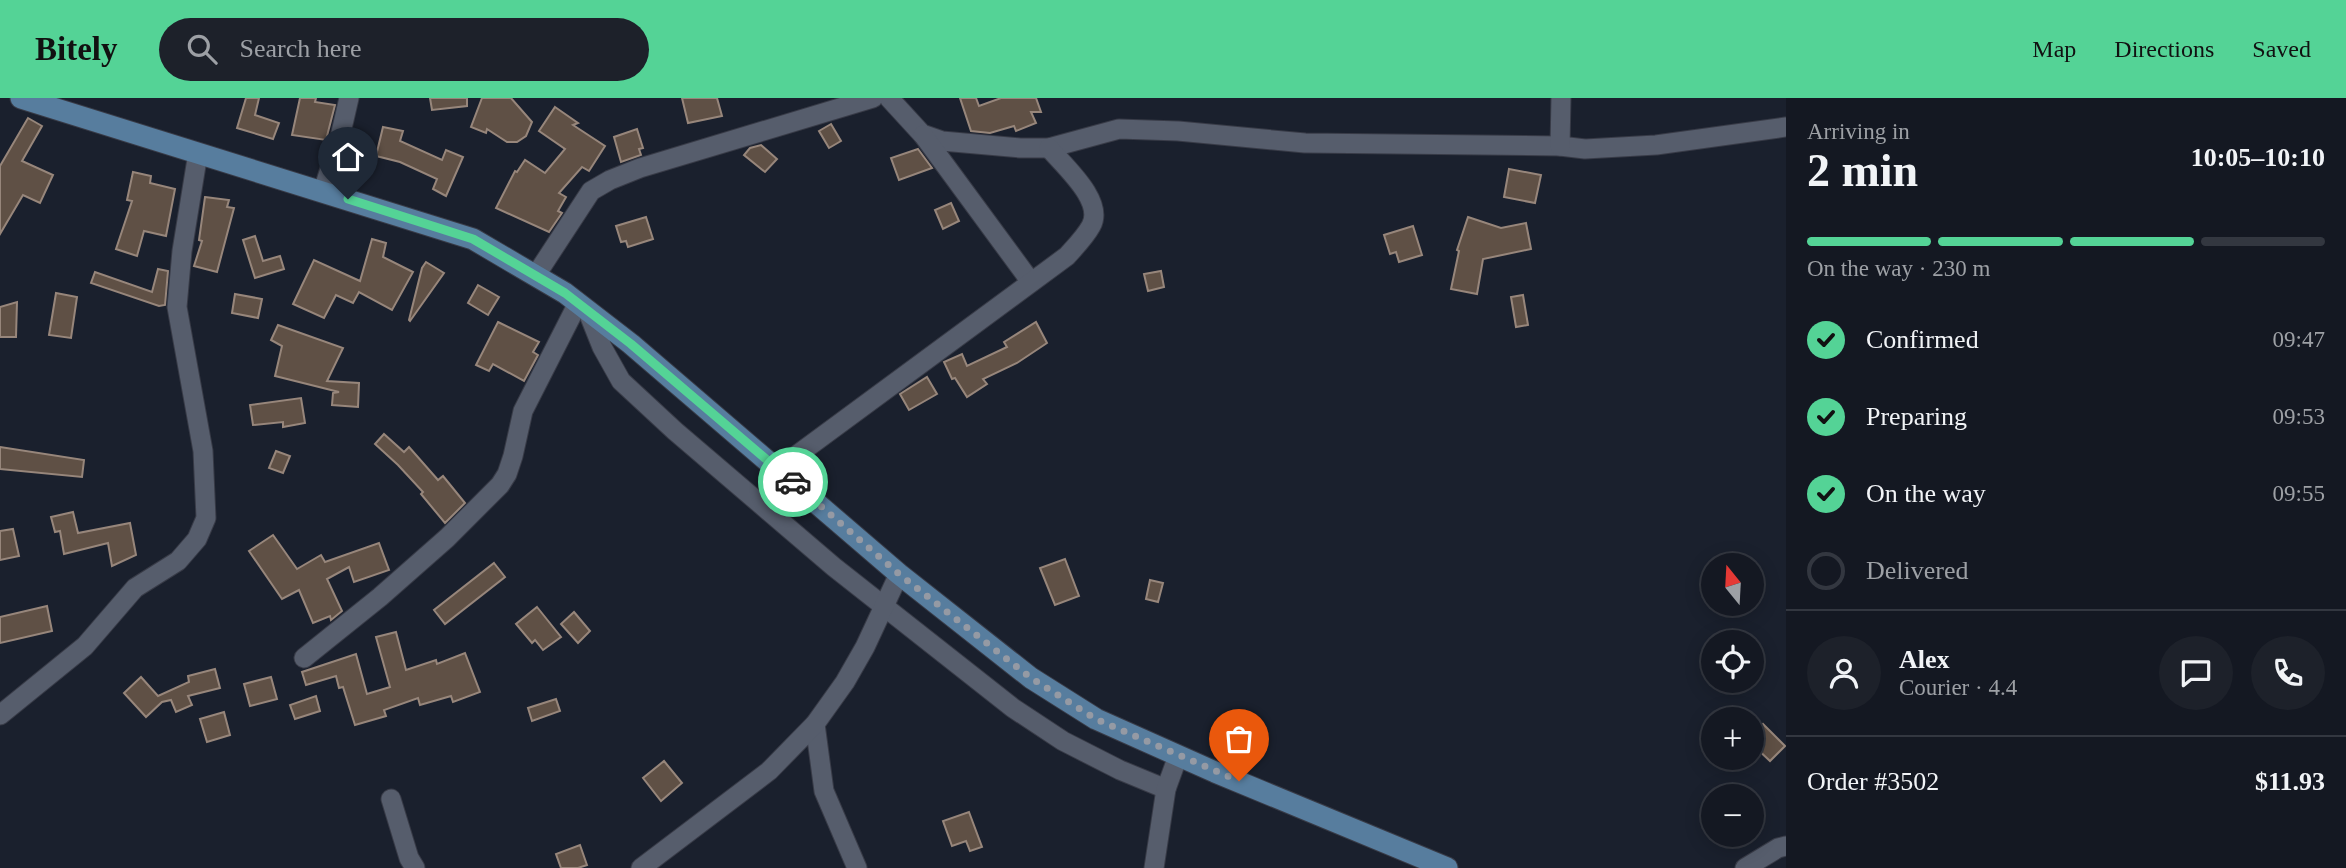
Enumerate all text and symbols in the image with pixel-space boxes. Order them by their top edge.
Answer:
search box [159,18,649,81]
icon: search [183,30,221,68]
text: Bitely [35,31,117,67]
text: Search here [239,34,361,63]
text: Map [2032,36,2076,62]
text: Directions [2114,36,2214,62]
text: Saved [2252,36,2311,62]
text: Arriving in [1807,119,1910,144]
pin [318,127,378,199]
icon: home [329,138,367,176]
text: 10:05–10:10 [2191,143,2325,172]
text: 2 min [1807,145,1918,196]
text: On the way · 230 m [1807,256,1990,281]
icon: check [1807,321,1845,359]
text: Confirmed [1866,325,1979,354]
text: 09:47 [2273,327,2325,352]
icon: check [1807,398,1845,436]
text: Preparing [1866,402,1967,431]
text: 09:53 [2273,404,2325,429]
courier [758,447,828,517]
icon: car [774,463,812,501]
icon: check [1807,475,1845,513]
text: On the way [1866,479,1986,508]
text: 09:55 [2273,481,2325,506]
north arrow [1701,553,1764,616]
map controls [1701,553,1764,847]
text: Delivered [1866,556,1969,585]
button: locate [1701,630,1764,693]
button: person [1807,636,1881,710]
button: chat [2159,636,2233,710]
button: phone [2251,636,2325,710]
text: Alex [1899,645,1950,674]
text: Courier · 4.4 [1899,675,2017,700]
button: + [1701,707,1764,770]
pin [1209,709,1269,781]
icon: bag [1220,720,1258,758]
text: Order #3502 [1807,767,1939,796]
text: $11.93 [2255,767,2325,796]
button: − [1701,784,1764,847]

